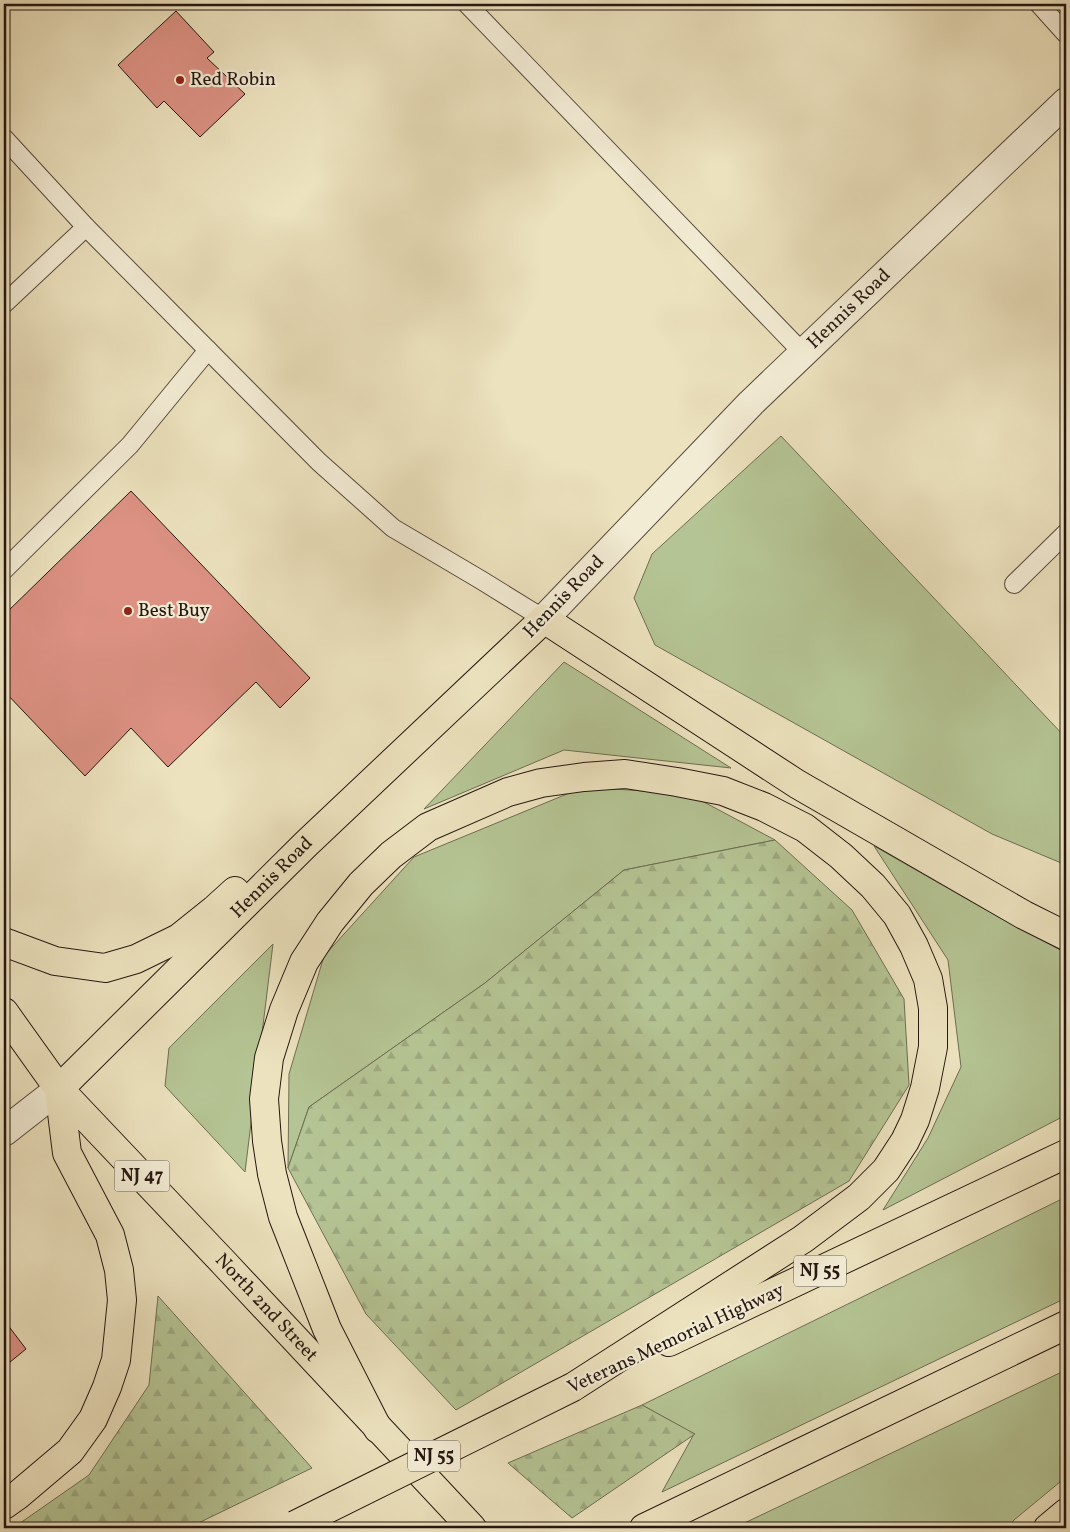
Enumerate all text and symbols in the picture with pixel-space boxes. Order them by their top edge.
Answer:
place label: Red Robin [190,67,276,93]
marker: Red Robin [174,74,186,86]
street label: Hennis Road [802,263,897,355]
street label: Hennis Road [518,550,610,644]
place label: Best Buy [138,598,210,624]
marker: Best Buy [122,605,134,617]
street label: Hennis Road [225,831,319,925]
road number: NJ 47 [114,1160,170,1192]
street label: North 2nd Street [209,1248,324,1368]
road number: NJ 55 [794,1256,846,1286]
street label: Veterans Memorial Highway [563,1277,789,1401]
road number: NJ 55 [408,1440,460,1472]

